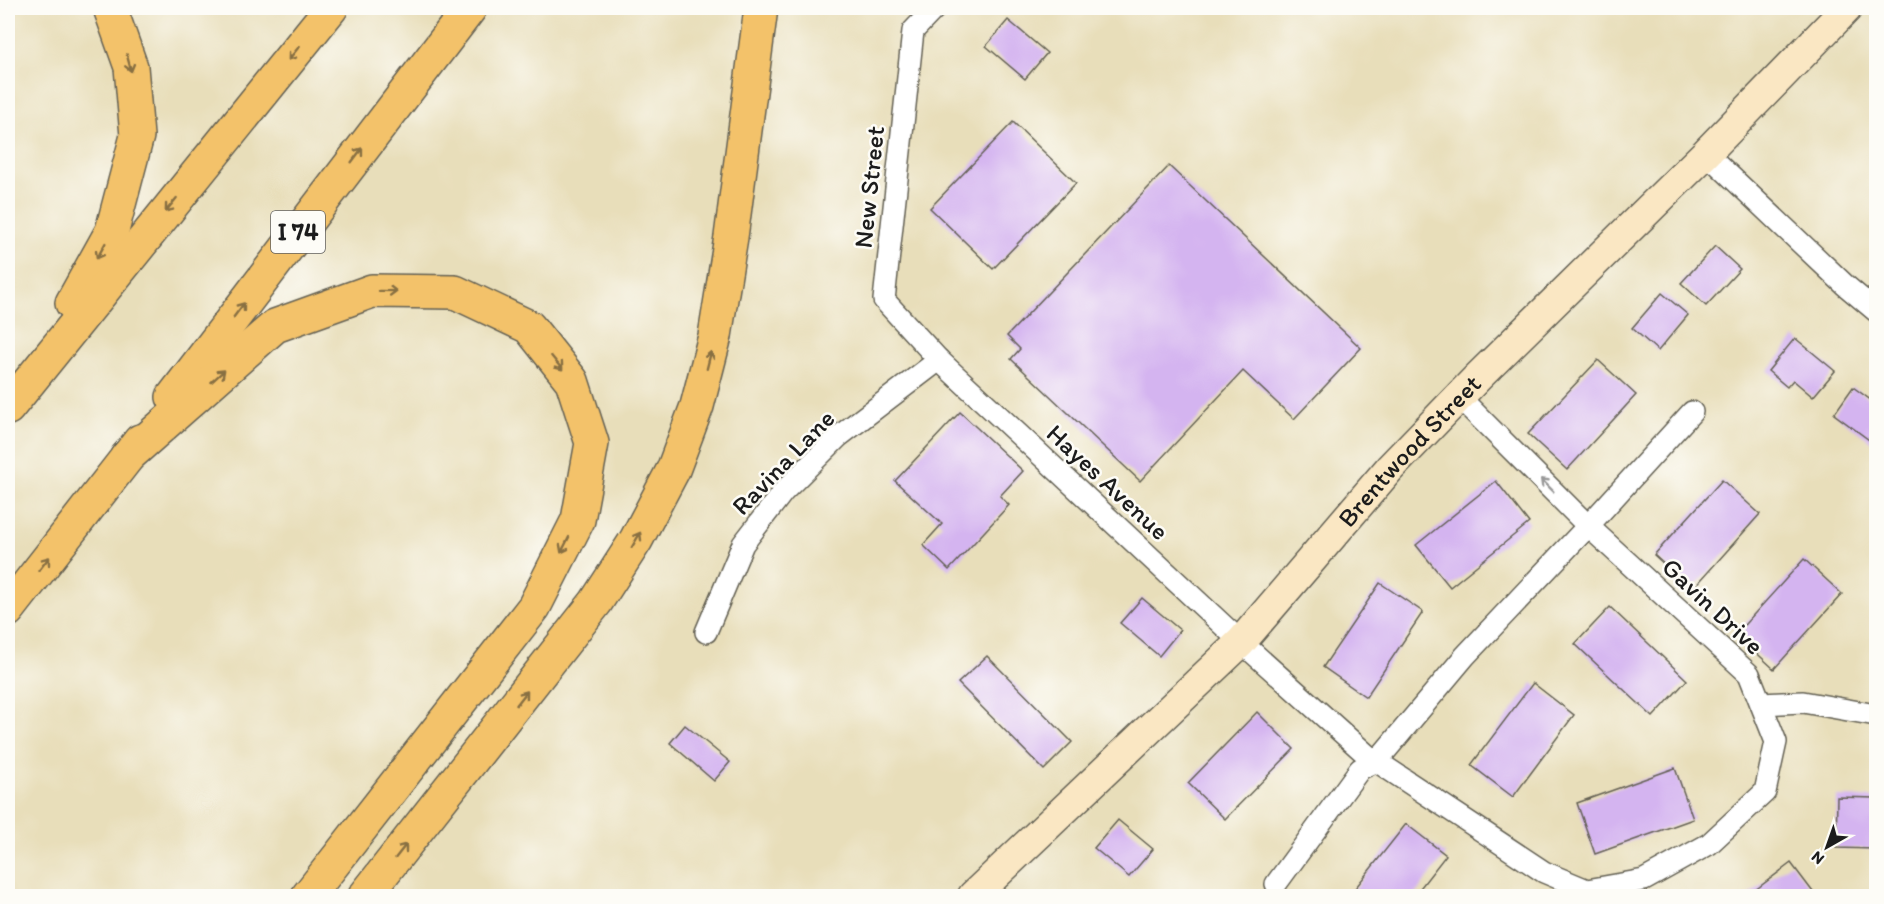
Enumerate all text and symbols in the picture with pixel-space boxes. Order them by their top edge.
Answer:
one-way arrow [287,45,300,61]
one-way arrow [124,53,135,72]
street label: New Street [847,124,891,250]
one-way arrow [351,148,363,164]
one-way arrow [165,196,178,212]
road number: I 74 [271,211,325,253]
one-way arrow [95,242,107,259]
one-way arrow [377,285,397,297]
one-way arrow [232,303,245,319]
one-way arrow [703,351,715,370]
one-way arrow [551,355,564,371]
street label: Brentwood Street [1331,368,1488,533]
one-way arrow [210,369,225,383]
street label: Ravina Lane [725,402,841,522]
street label: Hayes Avenue [1040,417,1176,547]
one-way arrow [1540,478,1555,493]
one-way arrow [630,532,642,549]
one-way arrow [559,536,570,554]
street label: Gavin Drive [1655,551,1771,661]
one-way arrow [37,556,50,572]
one-way arrow [516,690,529,706]
north arrow [1797,817,1857,877]
one-way arrow [394,843,407,859]
text: N [1807,847,1828,869]

